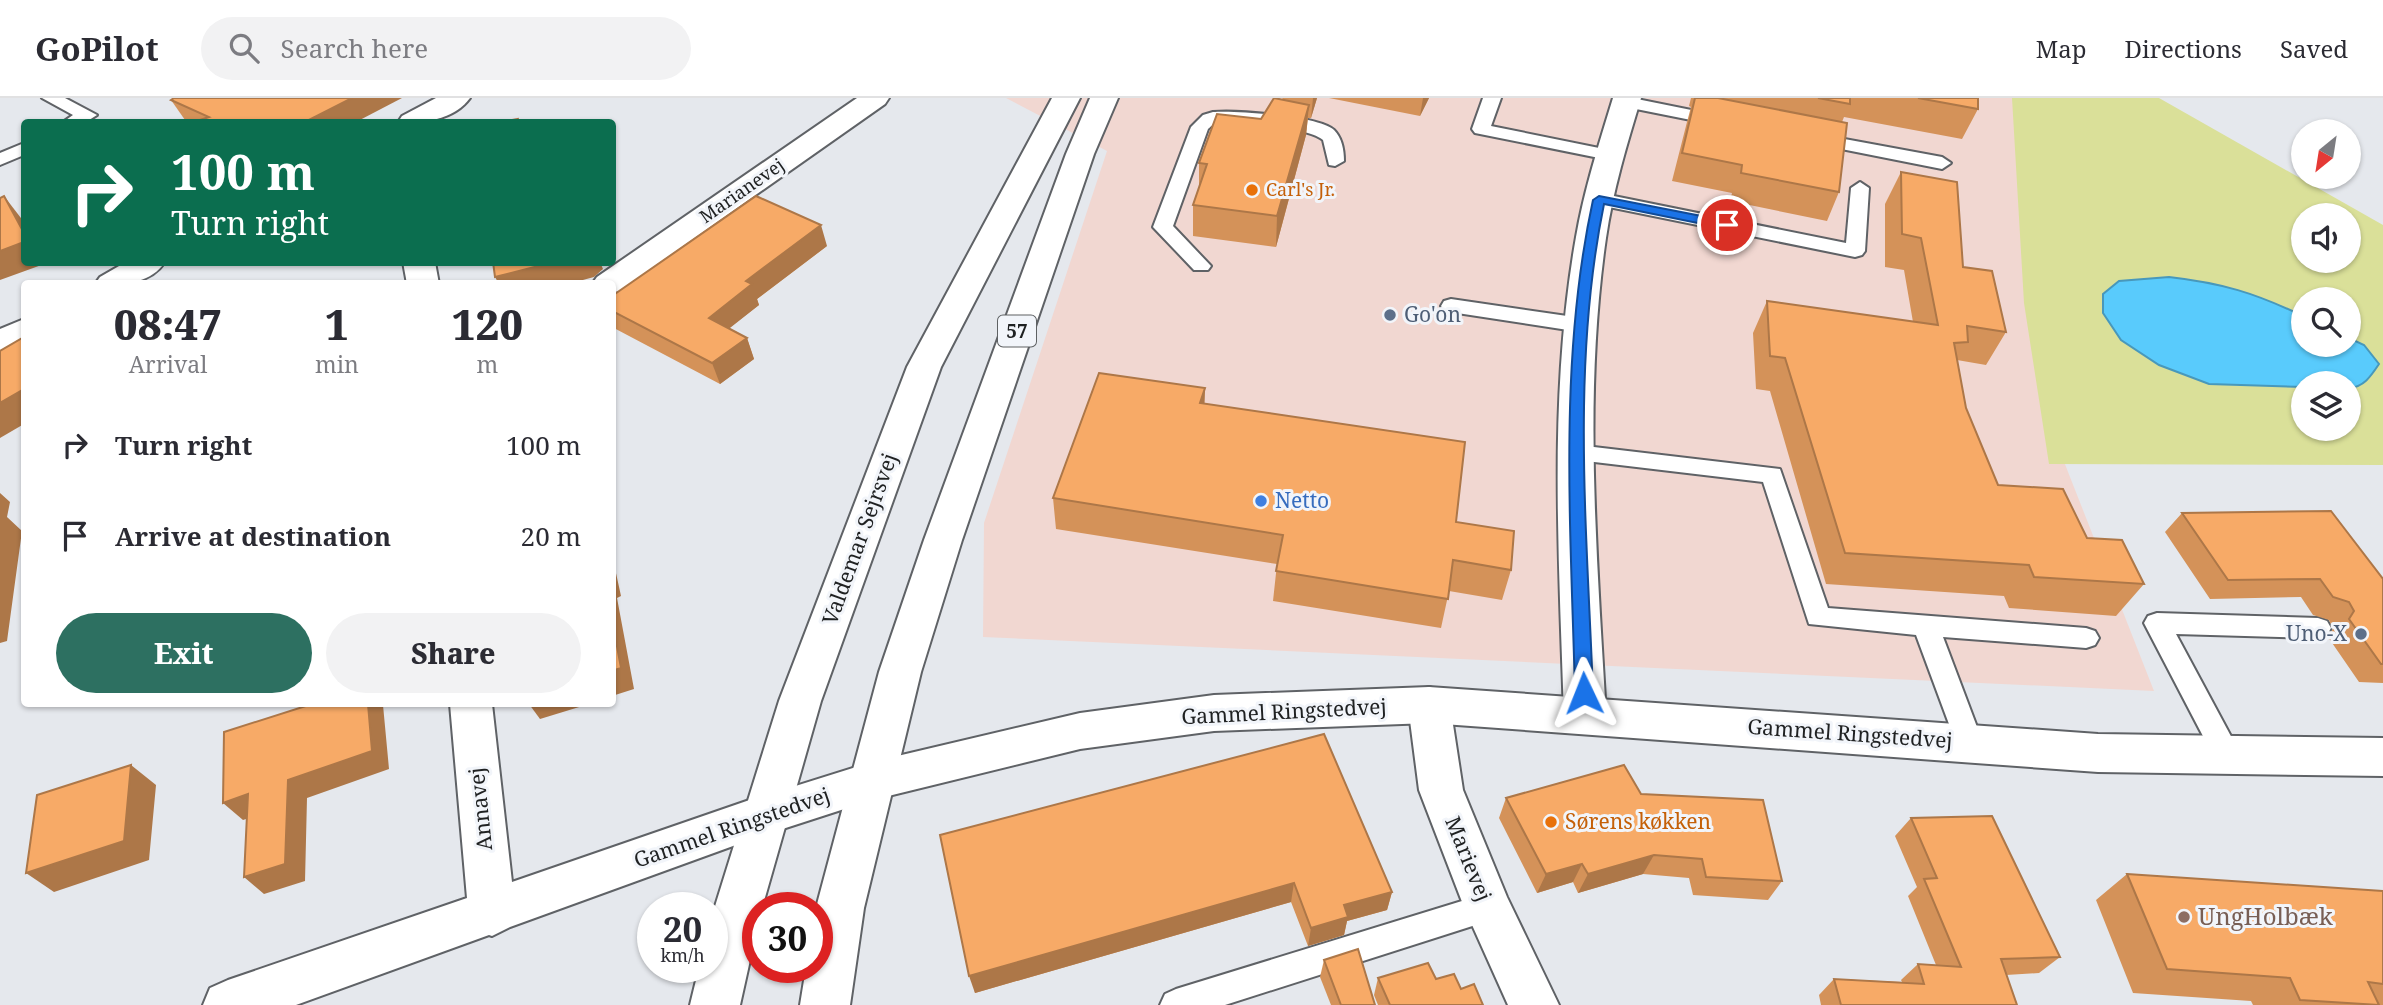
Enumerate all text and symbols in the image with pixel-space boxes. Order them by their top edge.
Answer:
search box [201,17,691,80]
text: GoPilot [35,26,159,71]
icon: search [225,29,263,67]
text: Search here [281,30,428,66]
text: Map [2036,32,2087,65]
text: Directions [2125,32,2242,65]
text: Saved [2280,32,2348,65]
north arrow [2291,119,2361,189]
map controls [2291,119,2361,441]
text: 100 m [171,138,315,204]
icon: right [56,147,147,238]
street label: Marianevej [694,152,788,228]
place label: Carl's Jr. [1266,177,1335,201]
marker: Carl's Jr. [1244,182,1260,198]
pin [1697,195,1757,255]
text: Turn right [171,201,329,244]
button: sound [2291,203,2361,273]
icon: arrive [1708,206,1746,244]
button: search [2291,287,2361,357]
text: 08:47 [114,295,222,352]
text: 1 [325,295,349,352]
text: 120 [452,295,523,352]
place label: Go'on [1404,300,1461,328]
marker: Go'on [1382,307,1398,323]
road number: 57 [998,316,1036,346]
text: Arrival [129,348,207,380]
text: min [315,348,359,380]
text: m [477,348,498,380]
button: layers [2291,371,2361,441]
icon: right [56,426,94,464]
text: Turn right [115,427,252,463]
text: 100 m [506,427,581,463]
street label: Valdemar Sejrsvej [815,449,903,628]
place label: Netto [1275,486,1329,514]
marker: Netto [1253,493,1269,509]
icon: arrive [56,517,94,555]
text: Arrive at destination [115,518,391,554]
text: 20 m [521,518,581,554]
button: Exit [56,613,312,693]
button: Share [326,613,581,693]
place label: Uno-X [2286,619,2347,647]
marker: Uno-X [2353,626,2369,642]
position arrow [1547,656,1621,730]
street label: Gammel Ringstedvej [1180,692,1387,730]
street label: Gammel Ringstedvej [1746,712,1954,754]
street label: Annavej [462,766,498,852]
street label: Gammel Ringstedvej [630,780,834,874]
place label: Sørens køkken [1565,807,1711,835]
street label: Marievej [1439,812,1499,905]
marker: Sørens køkken [1543,814,1559,830]
speed limit sign: 30 [742,892,833,983]
place label: UngHolbæk [2198,899,2334,932]
text: 20 [663,905,702,952]
marker: UngHolbæk [2176,909,2192,925]
text: km/h [660,943,705,967]

